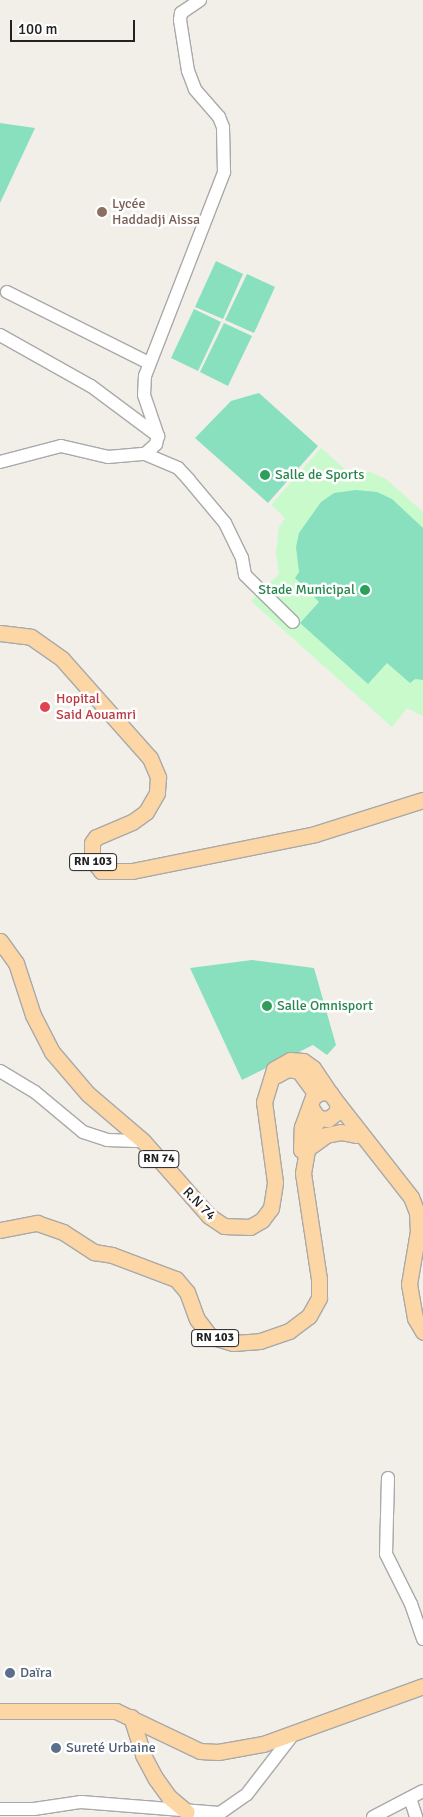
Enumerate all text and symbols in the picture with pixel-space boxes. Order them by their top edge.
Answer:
scale bar [12,10,138,42]
text: 100 m [18,20,58,38]
place label: Lycée Haddadji Aissa [112,196,200,228]
marker: Lycée Haddadji Aissa [96,206,108,218]
place label: Salle de Sports [275,467,364,483]
marker: Salle de Sports [259,469,271,481]
place label: Stade Municipal [258,582,355,598]
marker: Stade Municipal [359,584,371,596]
place label: Hopital Said Aouamri [56,691,136,724]
marker: Hopital Said Aouamri [38,700,52,714]
road number: RN 103 [68,852,118,872]
place label: Salle Omnisport [277,998,373,1014]
marker: Salle Omnisport [261,1000,273,1012]
road number: RN 74 [138,1150,180,1168]
street label: R.N 74 [179,1184,219,1224]
road number: RN 103 [190,1329,240,1348]
place label: Daïra [20,1665,52,1681]
marker: Daïra [4,1667,16,1679]
place label: Sureté Urbaine [66,1740,156,1756]
marker: Sureté Urbaine [50,1742,62,1754]

